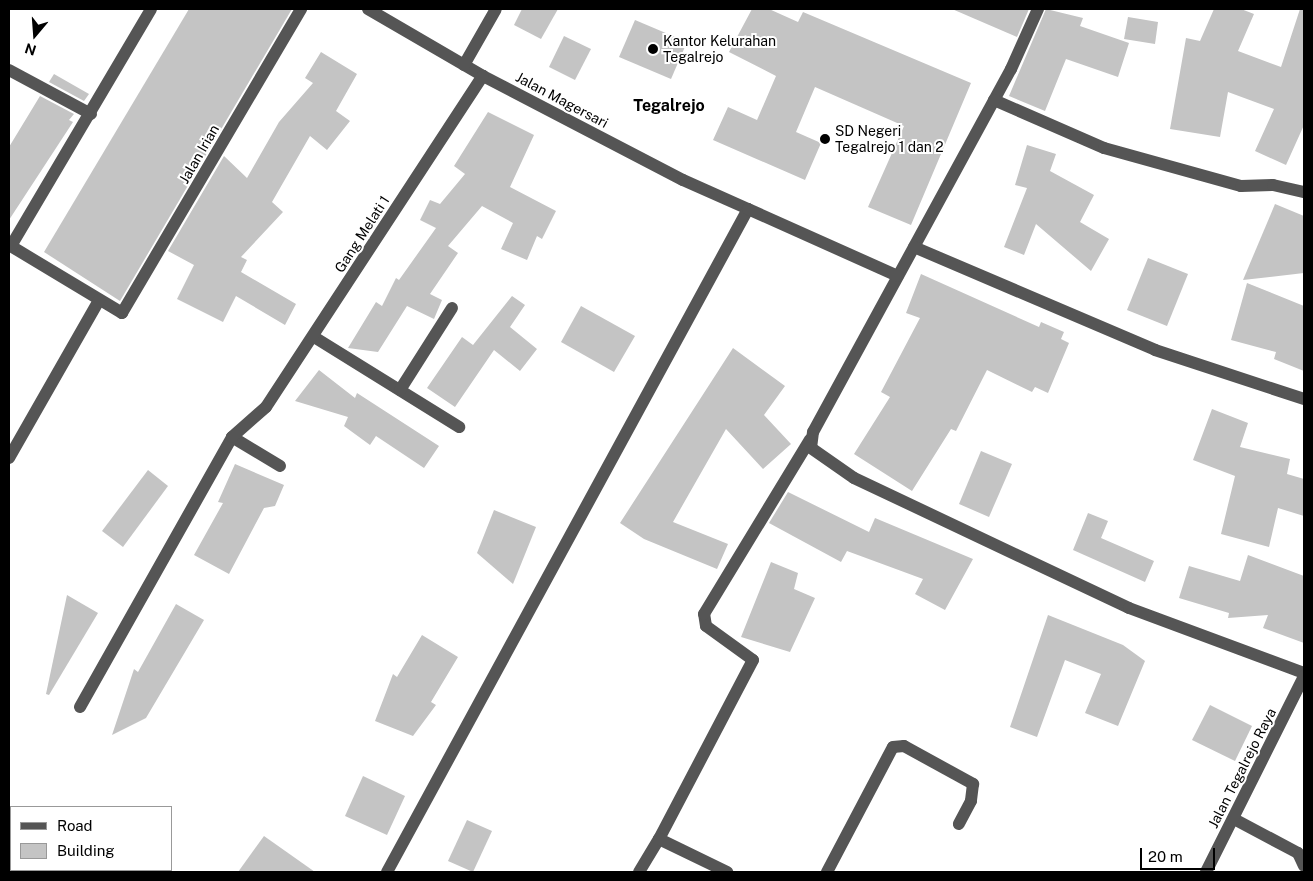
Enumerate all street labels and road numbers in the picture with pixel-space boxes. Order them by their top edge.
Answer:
street label: Jalan Magersari [513,69,611,131]
street label: Jalan Irian [175,122,223,186]
street label: Gang Melati 1 [331,193,393,275]
street label: Jalan Tegalrejo Raya [1204,705,1280,831]

